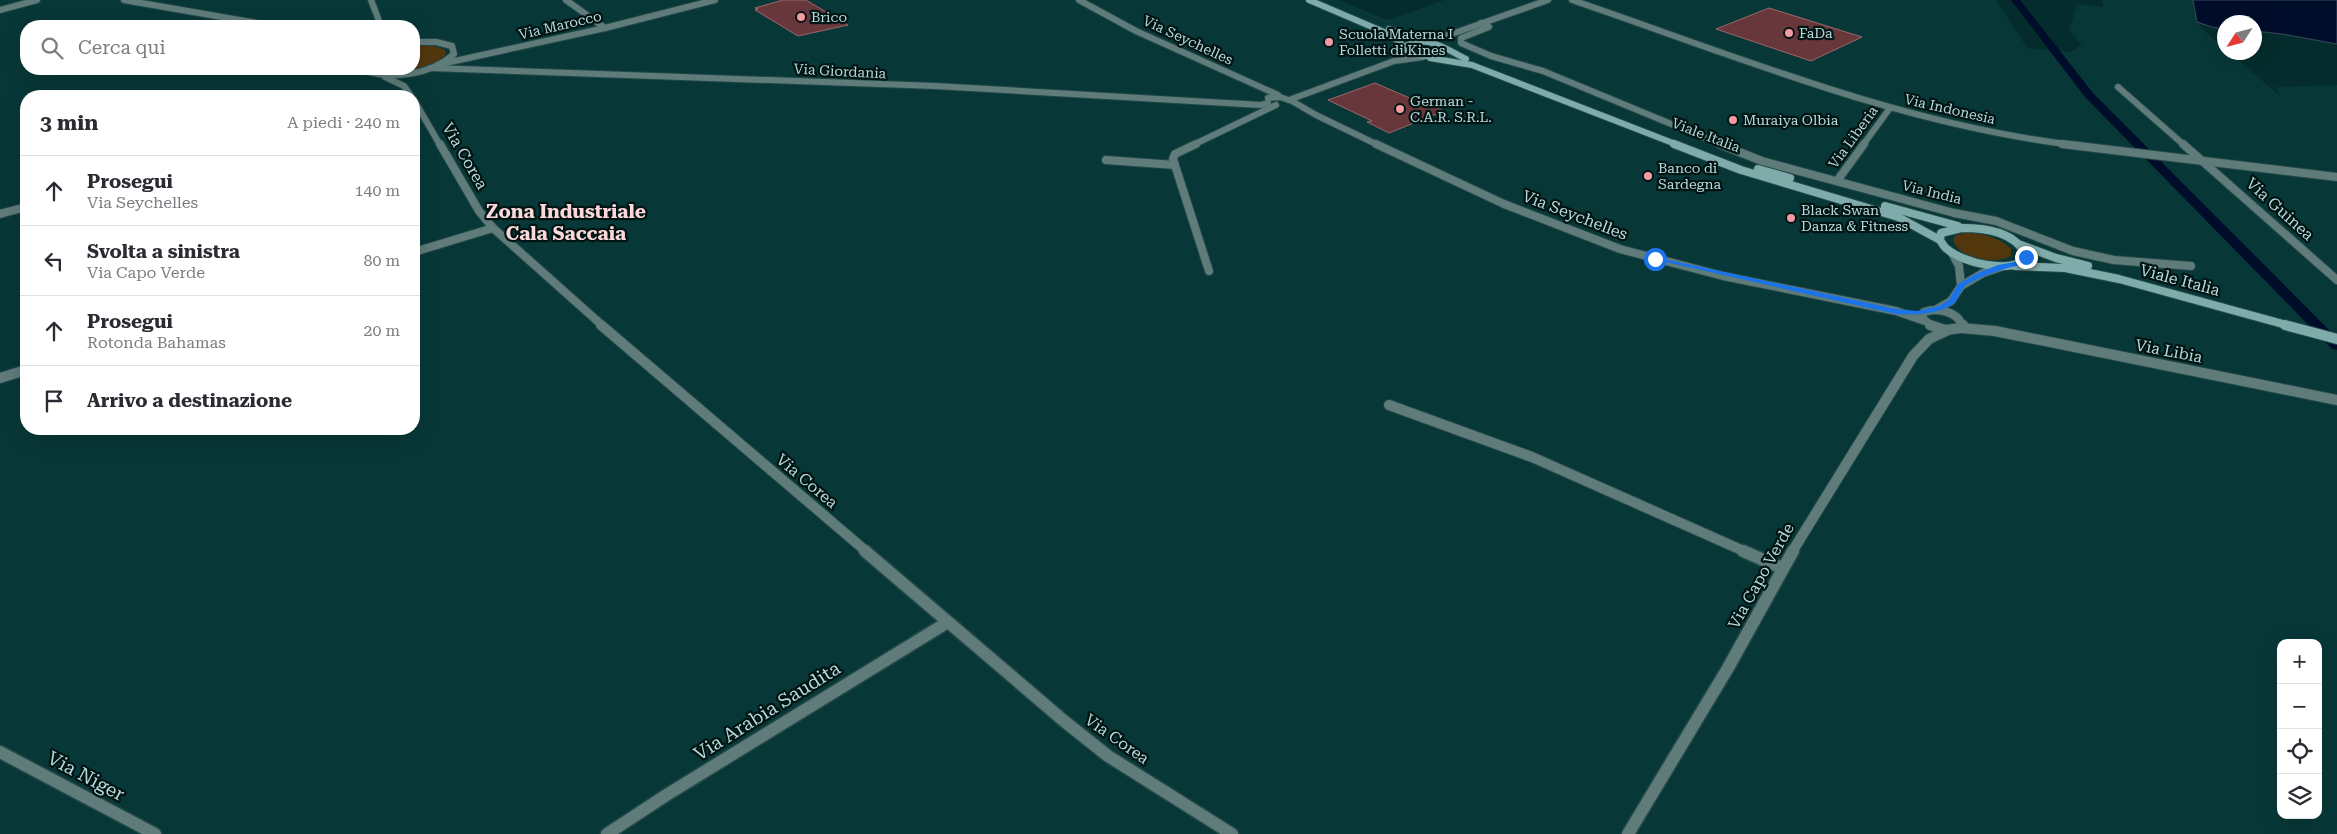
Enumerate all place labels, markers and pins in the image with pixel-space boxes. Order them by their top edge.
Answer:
place label: Brico [811,9,847,25]
marker: Brico [795,11,807,23]
place label: FaDa [1799,25,1833,41]
place label: Scuola Materna I Folletti di Kines [1339,26,1453,58]
marker: FaDa [1783,27,1795,39]
marker: Scuola Materna I Folletti di Kines [1323,36,1335,48]
place label: German - C.A.R. S.R.L. [1410,93,1492,125]
marker: German - C.A.R. S.R.L. [1394,103,1406,115]
place label: Muraiya Olbia [1743,112,1839,128]
marker: Muraiya Olbia [1727,114,1739,126]
place label: Banco di Sardegna [1658,160,1722,192]
marker: Banco di Sardegna [1642,170,1654,182]
place label: Black Swan Danza & Fitness [1801,202,1908,234]
marker: Black Swan Danza & Fitness [1785,212,1797,224]

